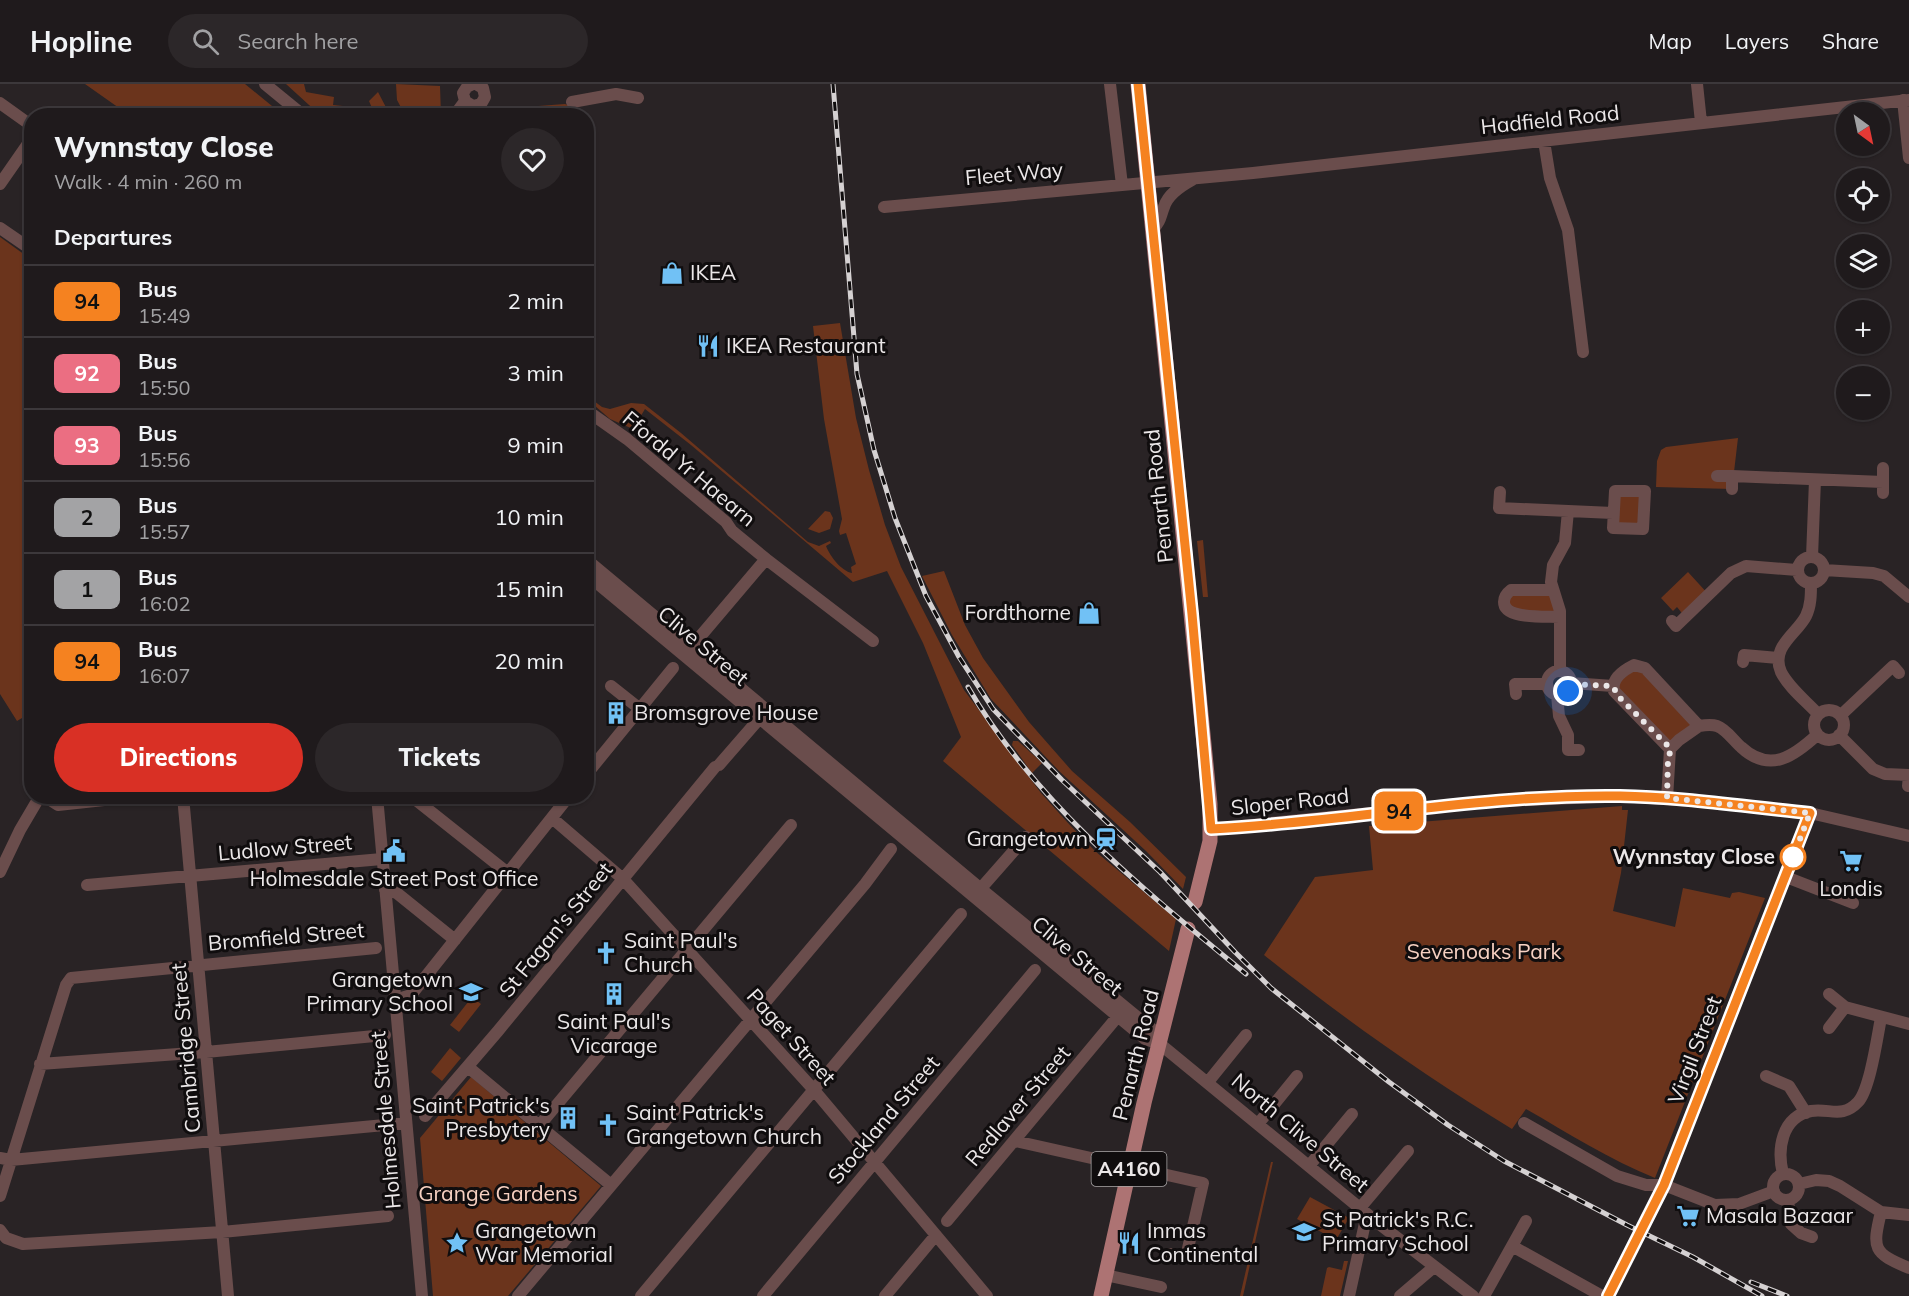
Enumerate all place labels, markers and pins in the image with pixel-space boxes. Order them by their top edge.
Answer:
place label: IKEA [690,259,737,285]
shop icon: IKEA [659,260,685,286]
place label: IKEA Restaurant [726,332,886,358]
restaurant icon: IKEA Restaurant [695,333,721,359]
place label: Fordthorne [965,599,1071,625]
shop icon: Fordthorne [1076,600,1102,626]
place label: Bromsgrove House [634,699,819,725]
building icon: Bromsgrove House [603,700,629,726]
place label: Grangetown [967,825,1088,851]
station icon: Grangetown [1093,826,1119,852]
public building icon: Holmesdale Street Post Office [381,838,407,864]
place label: Wynnstay Close [1613,843,1775,869]
marker: Wynnstay Close [1780,844,1806,870]
supermarket icon: Londis [1838,848,1864,874]
place label: Holmesdale Street Post Office [250,865,538,891]
place label: Londis [1819,875,1883,901]
place label: Saint Paul's Church [624,927,738,977]
church icon: Saint Paul's Church [593,940,619,966]
place label: Grangetown Primary School [306,966,453,1016]
school or university icon: Grangetown Primary School [458,979,484,1005]
building icon: Saint Paul's Vicarage [601,981,627,1007]
place label: Saint Paul's Vicarage [557,1008,671,1058]
place label: Saint Patrick's Presbytery [412,1092,550,1142]
place label: Saint Patrick's Grangetown Church [626,1099,822,1149]
building icon: Saint Patrick's Presbytery [555,1105,581,1131]
church icon: Saint Patrick's Grangetown Church [595,1112,621,1138]
place label: Masala Bazaar [1706,1202,1854,1228]
supermarket icon: Masala Bazaar [1675,1203,1701,1229]
place label: St Patrick's R.C. Primary School [1322,1206,1473,1256]
place label: Grangetown War Memorial [475,1217,613,1267]
place label: Inmas Continental [1147,1217,1258,1267]
school or university icon: St Patrick's R.C. Primary School [1291,1219,1317,1245]
place icon: Grangetown War Memorial [444,1230,470,1256]
restaurant icon: Inmas Continental [1116,1230,1142,1256]

